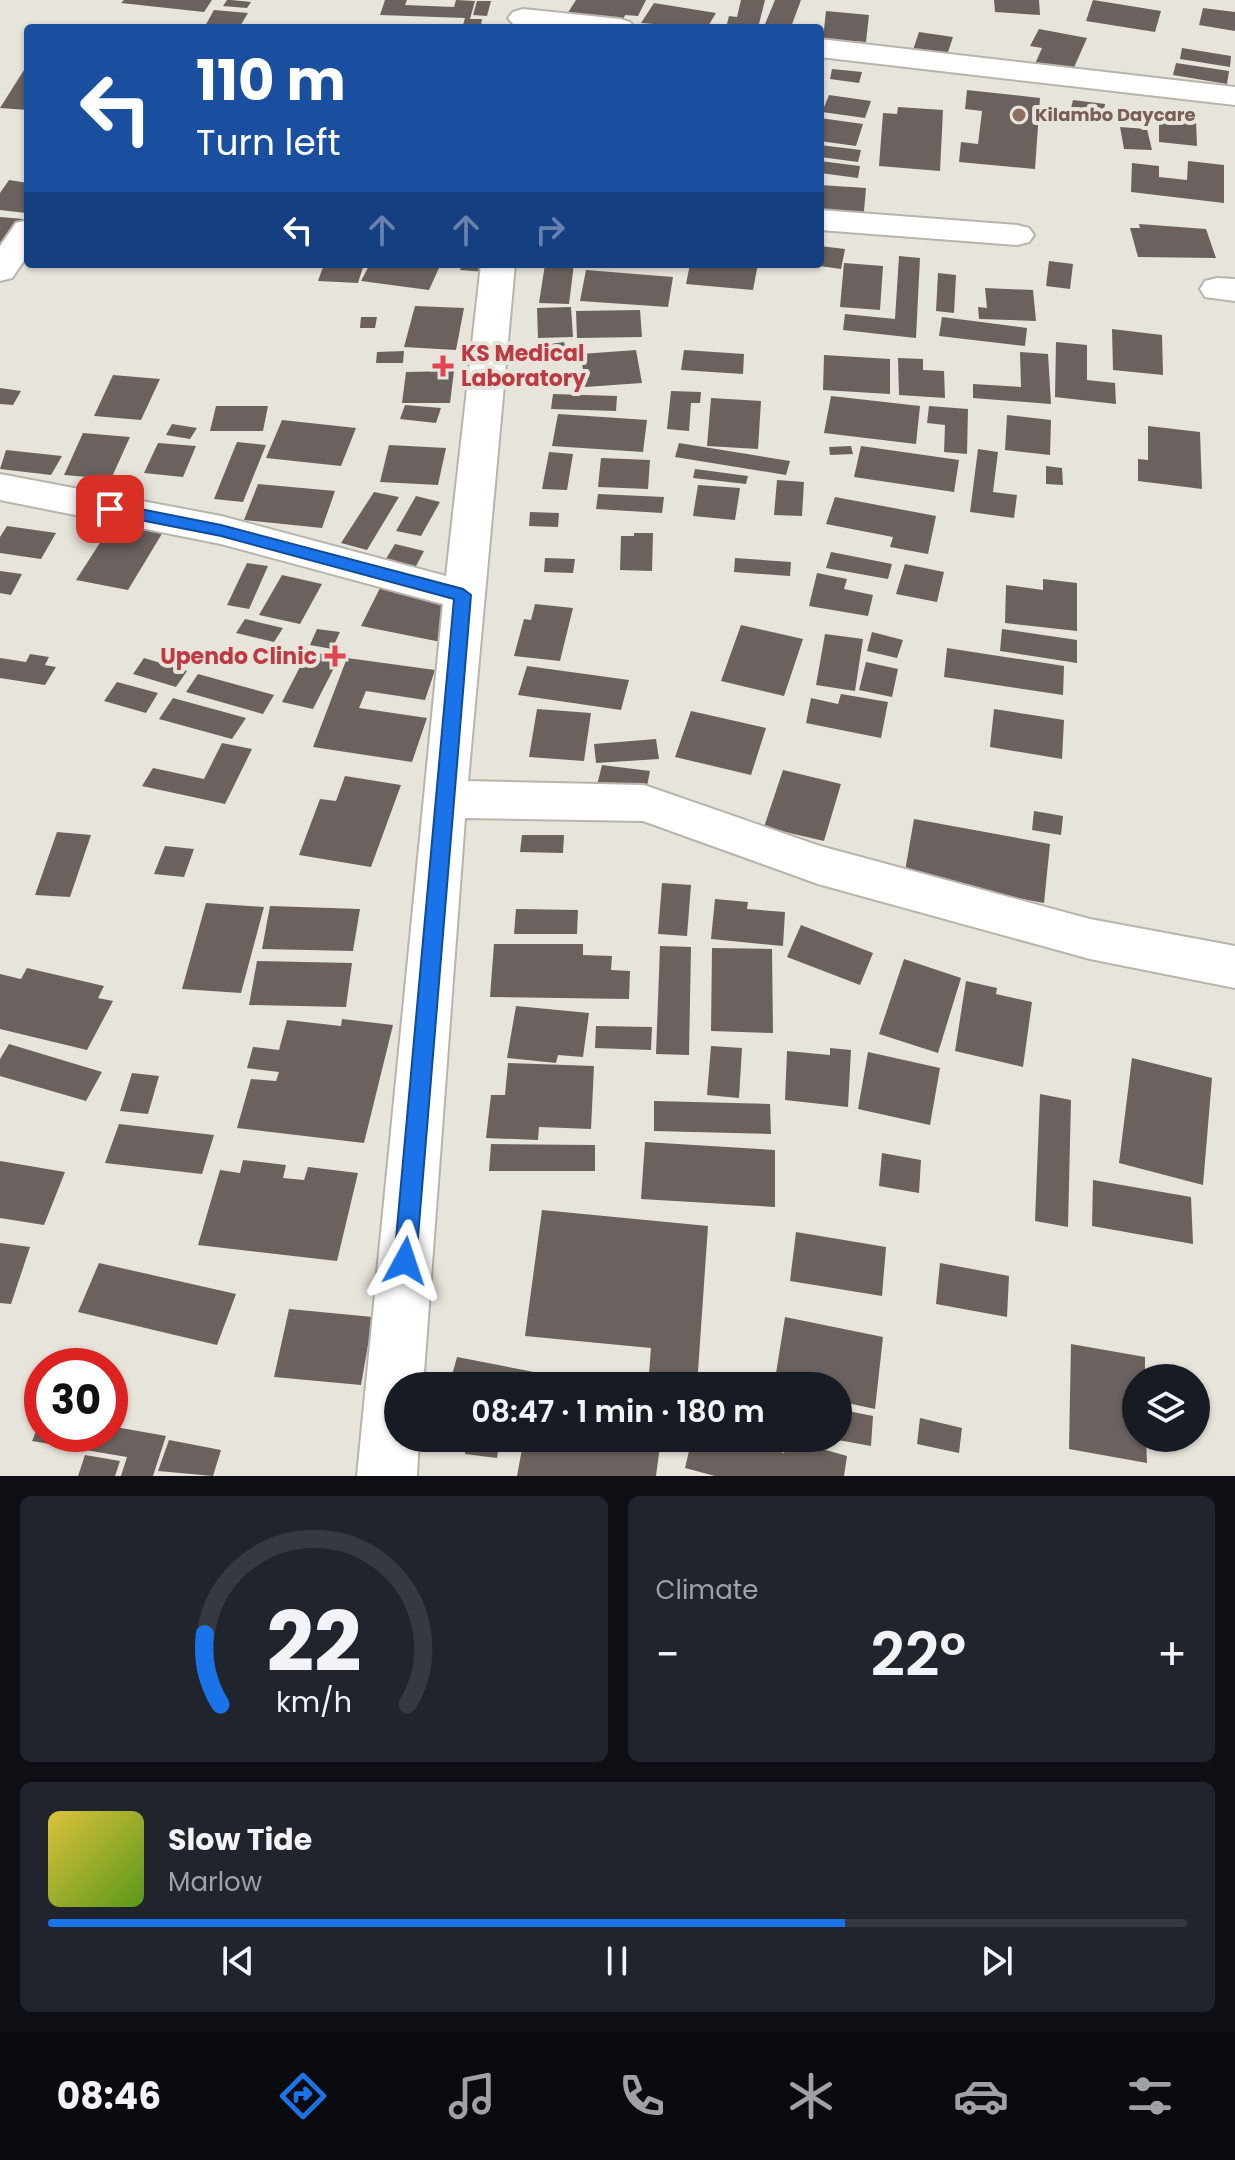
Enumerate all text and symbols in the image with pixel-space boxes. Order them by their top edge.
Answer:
text: 110 m [196,41,346,120]
icon: left [64,56,168,160]
place label: Kilambo Daycare [1035,102,1196,127]
marker: Kilambo Daycare [1010,106,1028,124]
text: Turn left [196,117,341,168]
icon: left [276,208,320,252]
icon: ahead [360,208,404,252]
icon: ahead [444,208,488,252]
icon: right [528,208,572,252]
place label: KS Medical Laboratory [461,338,586,394]
marker: KS Medical Laboratory [432,355,454,377]
pin [76,475,144,543]
icon: arrive [88,487,132,531]
place label: Upendo Clinic [160,641,317,672]
marker: Upendo Clinic [324,645,346,667]
position arrow [363,1219,447,1303]
speed limit sign: 30 [24,1348,128,1452]
map controls [1122,1364,1210,1452]
button: layers [1122,1364,1210,1452]
text: 08:47 · 1 min · 180 m [471,1390,765,1433]
text: Climate [656,1572,758,1608]
text: 22 [266,1584,361,1700]
text: 22° [871,1613,966,1697]
text: − [656,1624,680,1685]
text: + [1157,1624,1187,1685]
text: km/h [276,1682,352,1722]
text: Slow Tide [168,1818,312,1861]
text: Marlow [168,1864,262,1900]
icon: previous [216,1939,260,1983]
icon: pause [595,1939,639,1983]
icon: next [975,1939,1019,1983]
icon: directions [275,2068,331,2124]
icon: music [444,2068,500,2124]
icon: phone [614,2068,670,2124]
icon: climate [783,2068,839,2124]
icon: car [953,2068,1009,2124]
icon: filters [1122,2068,1178,2124]
text: 08:46 [57,2071,161,2122]

